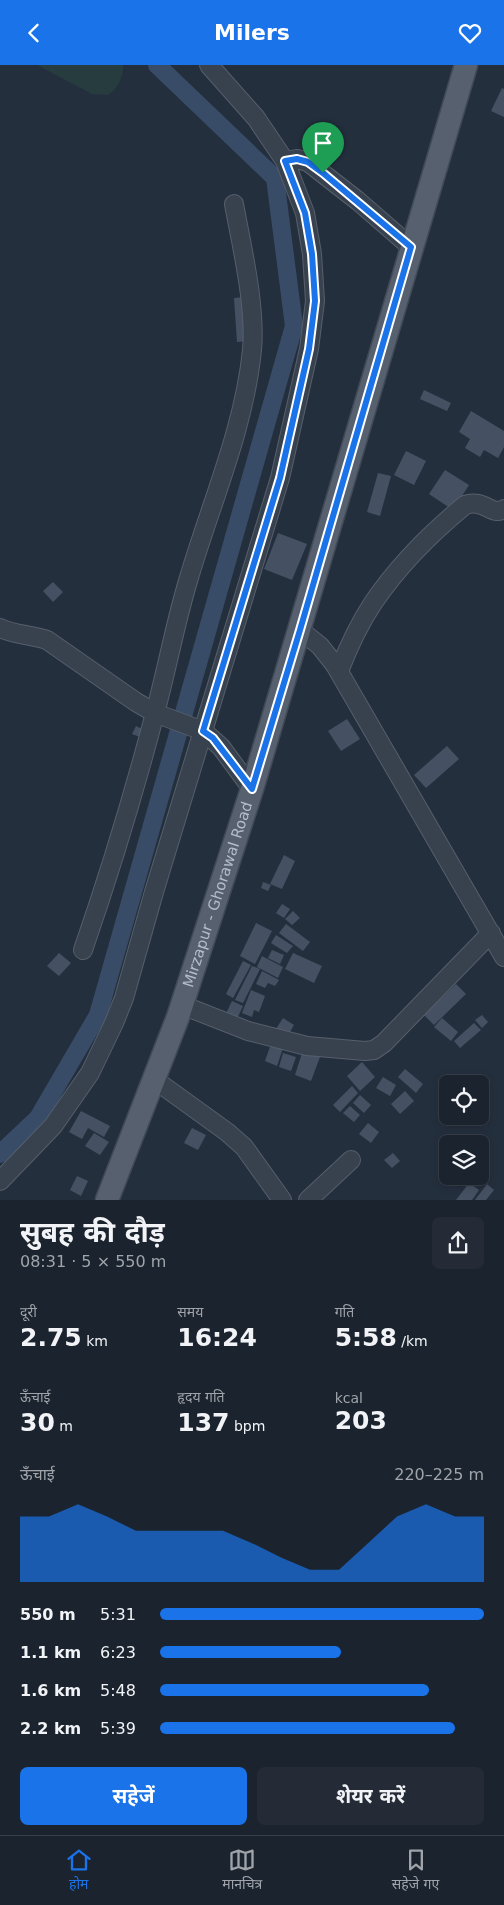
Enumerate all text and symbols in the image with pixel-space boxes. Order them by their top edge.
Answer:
icon: back [20,19,48,47]
icon: heart [456,19,484,47]
text: Milers [214,20,290,45]
pin [302,122,344,173]
icon: arrive [309,129,337,157]
street label: Mirzapur - Ghorawal Road [179,799,256,990]
map controls [439,1075,489,1185]
button: locate [439,1075,489,1125]
button: layers [439,1135,489,1185]
text: सुबह की दौड़ [20,1216,165,1249]
button: share [432,1217,484,1269]
text: 08:31 · 5 × 550 m [20,1252,166,1271]
text: दूरी [20,1304,37,1320]
text: समय [177,1304,203,1320]
text: गति [335,1304,354,1320]
text: 2.75 [20,1323,82,1352]
text: 16:24 [177,1323,257,1352]
text: 5:58 [335,1323,397,1352]
text: km [82,1333,108,1349]
text: /km [397,1333,428,1349]
text: ऊँचाई [20,1389,50,1405]
text: हृदय गति [177,1389,225,1405]
text: kcal [335,1390,363,1406]
text: 203 [335,1406,387,1435]
text: 30 [20,1408,55,1437]
text: 137 [177,1408,230,1437]
text: m [55,1418,73,1434]
text: bpm [230,1418,265,1434]
text: ऊँचाई [20,1465,55,1484]
text: 220–225 m [394,1465,484,1484]
text: 550 m [20,1605,76,1624]
text: 5:31 [100,1605,136,1624]
text: 1.1 km [20,1643,81,1662]
text: 6:23 [100,1643,136,1662]
text: 1.6 km [20,1681,81,1700]
text: 5:48 [100,1681,136,1700]
text: 2.2 km [20,1719,81,1738]
text: 5:39 [100,1719,136,1738]
button: सहेजें [20,1767,247,1825]
button: शेयर करें [257,1767,484,1825]
tab: होम [65,1846,93,1895]
tab: मानचित्र [222,1846,262,1895]
tab: सहेजे गए [392,1846,439,1895]

